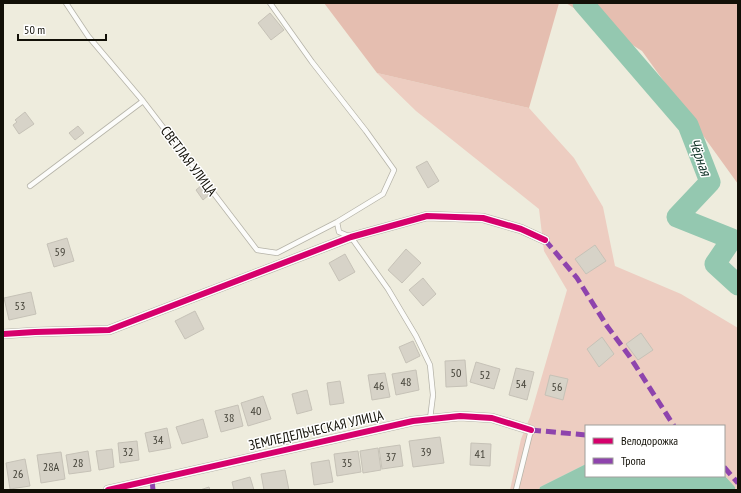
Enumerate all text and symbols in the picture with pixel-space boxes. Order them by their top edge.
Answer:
scale bar [18,16,106,42]
text: 50 m [24,22,45,37]
street label: СВЕТЛАЯ УЛИЦА [157,122,221,200]
water label: Чёрная [685,136,716,179]
house number: 59 [55,244,65,259]
house number: 53 [15,298,25,313]
house number: 50 [451,365,461,380]
house number: 52 [480,367,490,382]
house number: 48 [401,374,411,389]
house number: 54 [516,376,527,391]
house number: 46 [374,378,384,393]
house number: 56 [552,379,562,394]
house number: 40 [251,403,261,418]
street label: ЗЕМЛЕДЕЛЬЧЕСКАЯ УЛИЦА [247,406,385,454]
house number: 38 [224,410,234,425]
legend [585,425,725,477]
house number: 34 [153,432,164,447]
text: Велодорожка [621,433,678,448]
house number: 32 [123,444,133,459]
house number: 39 [421,444,431,459]
house number: 41 [475,446,485,461]
house number: 37 [386,449,396,464]
text: Тропа [621,453,646,468]
house number: 28 [73,455,83,470]
house number: 35 [342,455,352,470]
house number: 28А [43,459,60,474]
house number: 26 [13,466,23,481]

